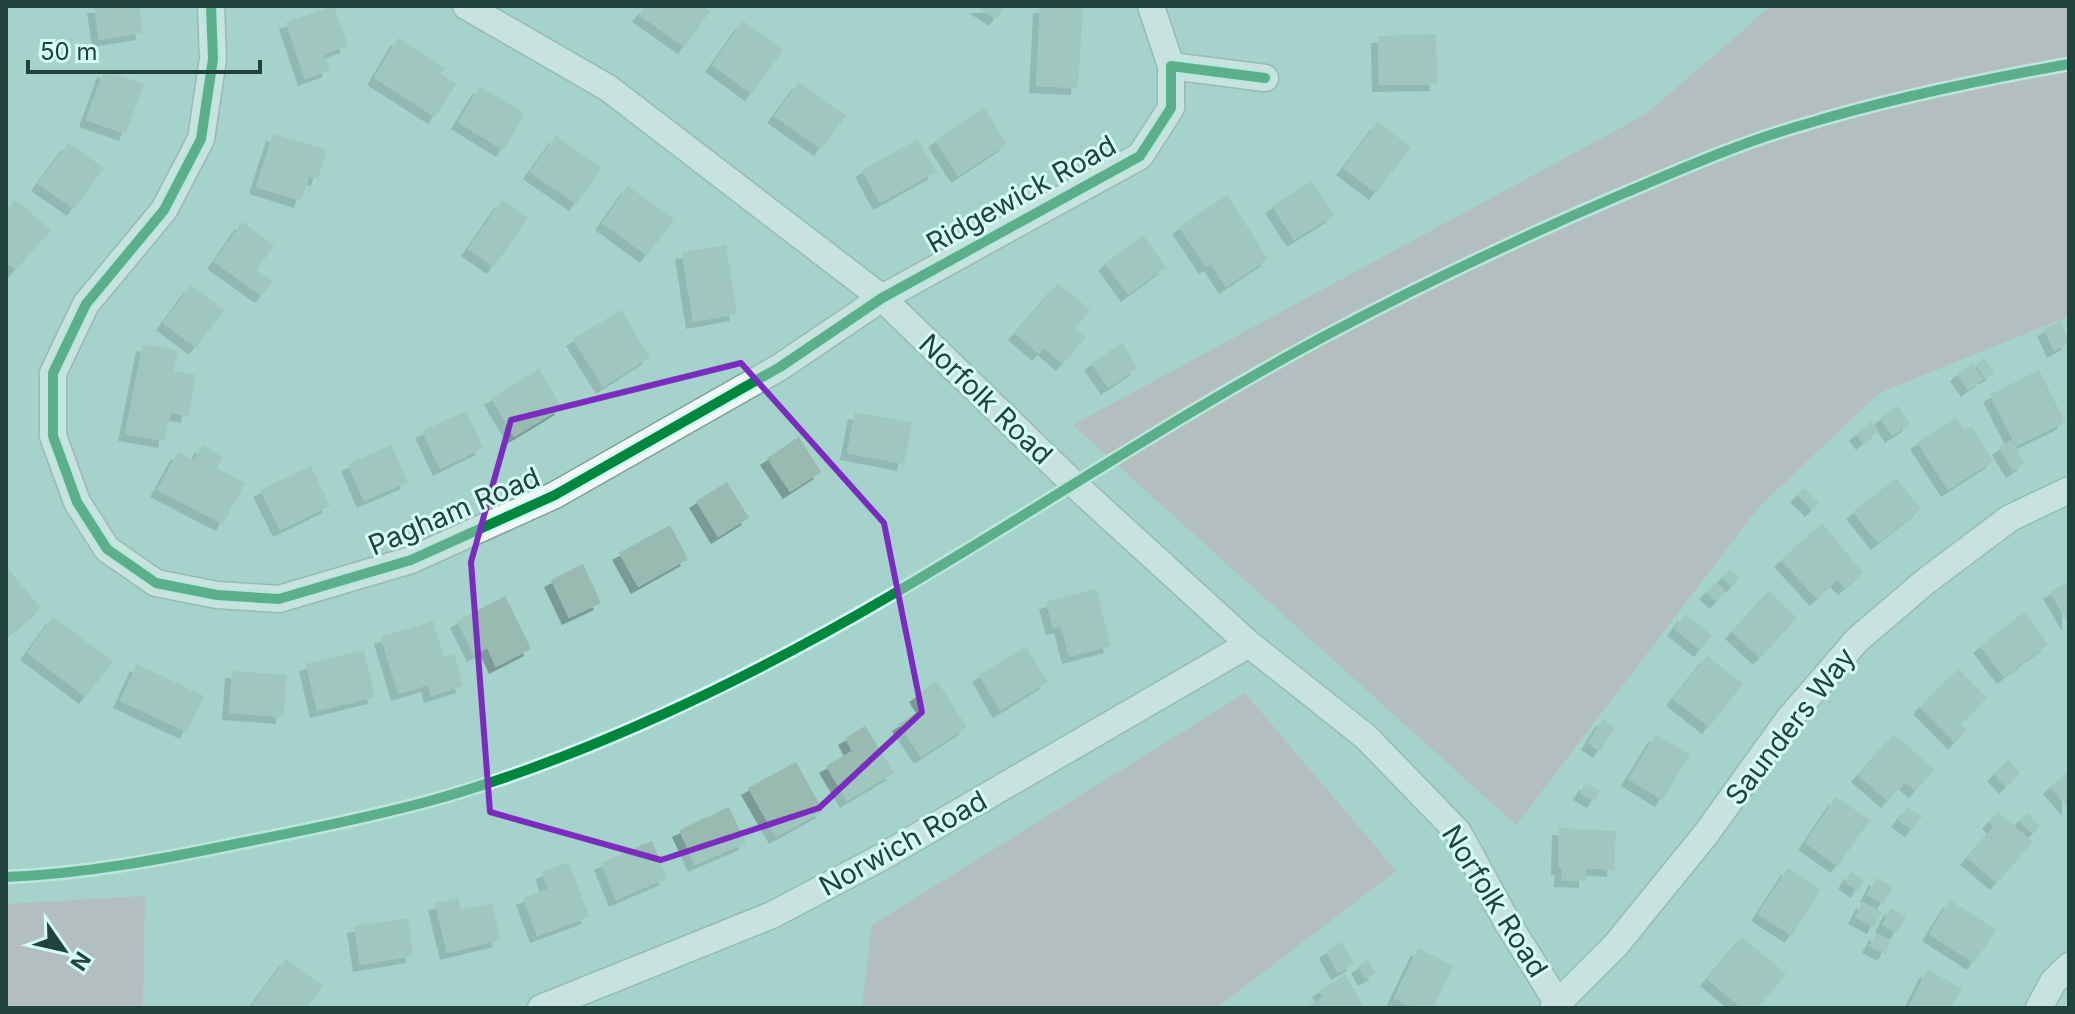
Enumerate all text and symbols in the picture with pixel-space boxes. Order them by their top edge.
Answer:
scale bar [28,24,260,74]
text: 50 m [40,37,98,66]
street label: Ridgewick Road [920,128,1122,260]
street label: Norfolk Road [912,327,1060,471]
street label: Pagham Road [363,460,545,562]
street label: Saunders Way [1718,640,1862,812]
street label: Norwich Road [813,783,993,903]
street label: Norfolk Road [1435,819,1555,983]
north arrow [24,910,104,990]
text: N [65,947,96,975]

